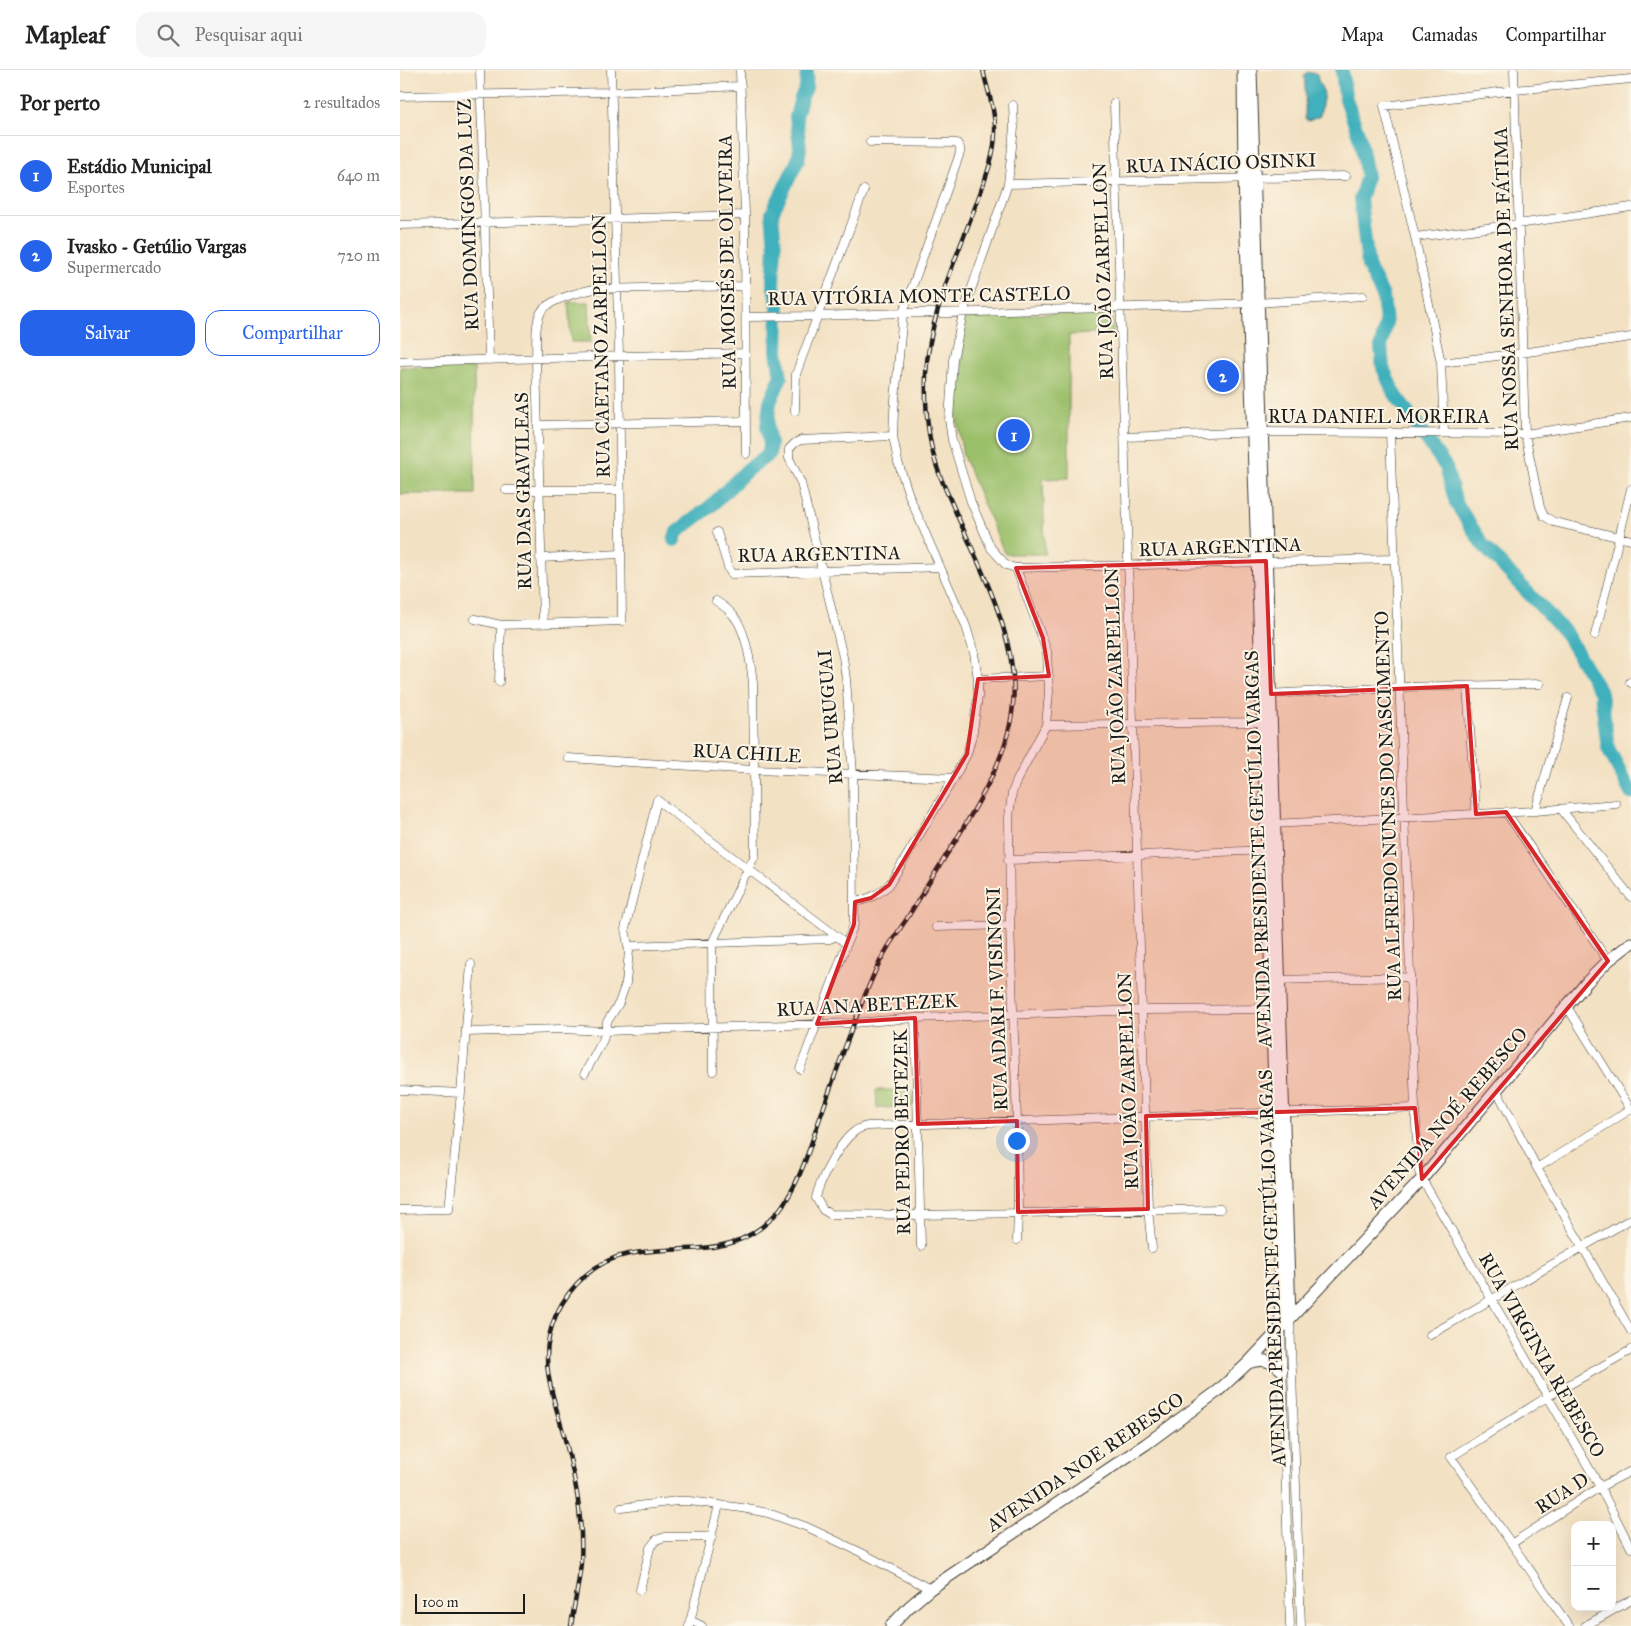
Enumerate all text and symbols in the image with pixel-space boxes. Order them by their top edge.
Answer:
search box [136,12,486,57]
text: Mapleaf [25,20,106,50]
icon: search [154,21,182,49]
text: Pesquisar aqui [194,23,303,46]
text: Mapa [1341,24,1384,46]
text: Camadas [1412,24,1478,46]
text: Compartilhar [1506,24,1606,46]
text: Por perto [20,90,100,116]
text: 2 resultados [303,93,380,112]
street label: RUA DOMINGOS DA LUZ [452,98,484,331]
street label: RUA NOSSA SENHORA DE FÁTIMA [1488,126,1523,451]
street label: RUA MOISÉS DE OLIVEIRA [712,134,741,390]
street label: RUA INÁCIO OSINKI [1125,147,1317,178]
text: Estádio Municipal [67,155,212,178]
street label: RUA JOÃO ZARPELLON [1088,162,1119,380]
text: 1 [33,166,39,185]
text: 640 m [337,166,380,185]
text: Esportes [67,178,125,197]
street label: RUA CAETANO ZARPELLON [587,214,615,478]
text: Ivasko - Getúlio Vargas [67,235,246,258]
text: 2 [32,246,40,265]
text: 720 m [337,246,380,265]
text: Supermercado [67,258,161,277]
street label: RUA VITÓRIA MONTE CASTELO [767,281,1071,310]
button: Salvar [20,310,195,356]
button: Compartilhar [205,310,380,356]
pin: 2 [1207,357,1239,395]
street label: RUA DAS GRAVILEAS [510,392,536,590]
street label: RUA DANIEL MOREIRA [1268,405,1490,428]
pin: 1 [998,416,1030,454]
street label: RUA ARGENTINA [1138,533,1302,561]
street label: RUA ARGENTINA [737,541,901,567]
street label: RUA JOÃO ZARPELLON [1100,567,1131,785]
street label: RUA ALFREDO NUNES DO NASCIMENTO [1370,610,1406,1002]
street label: RUA URUGUAI [813,648,847,786]
street label: AVENIDA PRESIDENTE GETÚLIO VARGAS [1239,650,1276,1049]
street label: RUA CHILE [692,739,802,767]
street label: RUA ADARI F. VISINONI [982,887,1012,1111]
street label: RUA JOÃO ZARPELLON [1113,972,1144,1190]
street label: RUA ANA BETEZEK [776,989,959,1021]
street label: AVENIDA NOÉ REBESCO [1360,1022,1532,1214]
street label: RUA PEDRO BETEZEK [889,1028,915,1235]
street label: AVENIDA PRESIDENTE GETÚLIO VARGAS [1253,1069,1290,1468]
your location [1004,1128,1030,1154]
street label: RUA VIRGINIA REBESCO [1474,1248,1610,1462]
street label: AVENIDA NOE REBESCO [981,1387,1188,1537]
street label: RUA D [1531,1467,1593,1519]
map controls [1571,1521,1616,1611]
button: + [1571,1521,1616,1566]
button: − [1571,1566,1616,1611]
scale bar [415,1591,525,1614]
text: 100 m [422,1594,459,1611]

